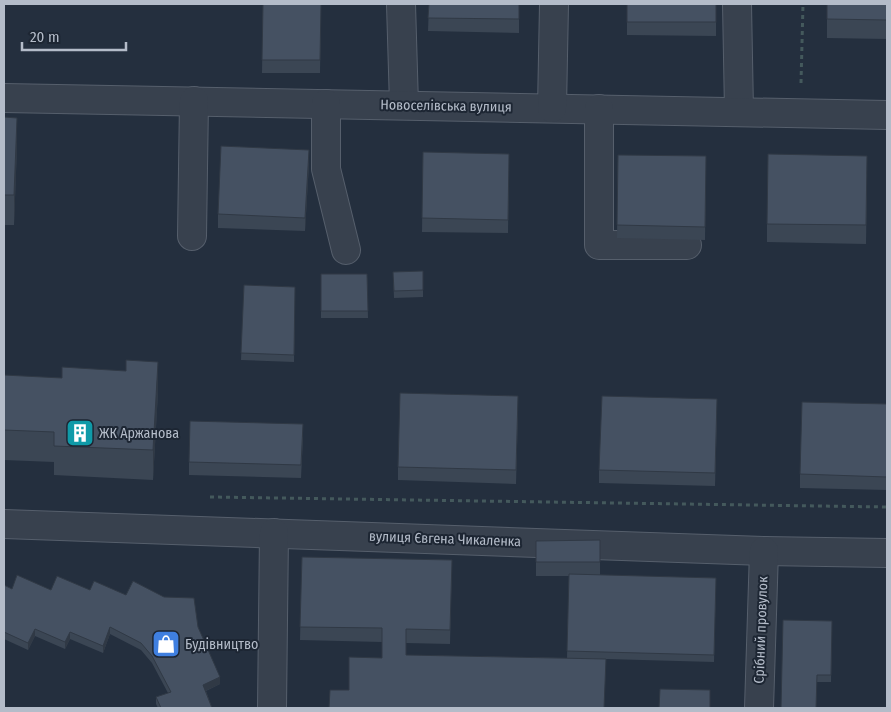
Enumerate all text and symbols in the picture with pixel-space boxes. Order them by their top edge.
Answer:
scale bar [22,20,126,52]
text: 20 m [30,28,60,46]
street label: Новоселівська вулиця [380,96,512,116]
building icon: ЖК Аржанова [65,418,95,448]
place label: ЖК Аржанова [99,425,179,442]
street label: вулиця Євгена Чикаленка [369,528,521,550]
street label: Срібний провулок [751,576,771,684]
shop icon: Будівництво [151,629,181,659]
place label: Будівництво [185,636,258,653]

